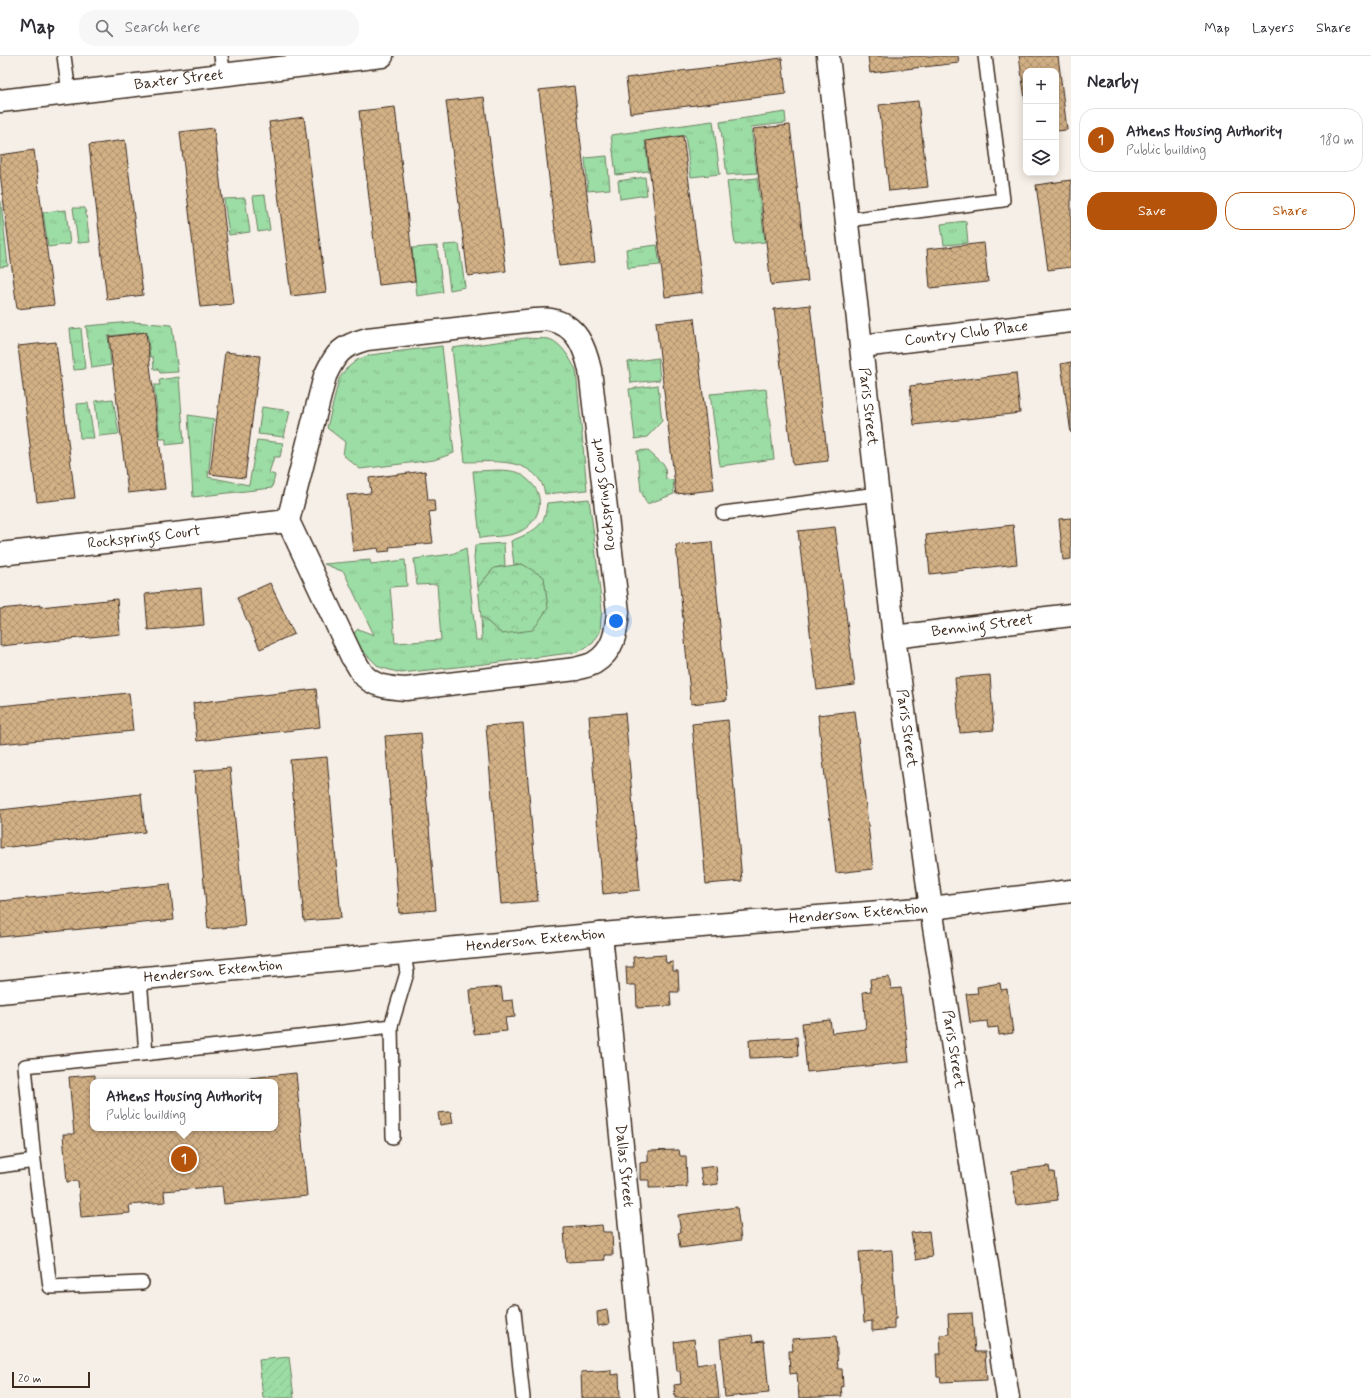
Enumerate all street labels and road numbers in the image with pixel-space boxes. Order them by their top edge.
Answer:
street label: Baxter Street [133,65,225,95]
street label: Country Club Place [903,316,1030,351]
street label: Paris Street [853,366,882,447]
street label: Rocksprings Court [587,436,622,552]
street label: Rocksprings Court [86,521,202,554]
street label: Benning Street [930,610,1034,642]
street label: Paris Street [891,688,922,769]
street label: Henderson Extention [788,898,929,929]
street label: Henderson Extention [465,924,606,957]
street label: Henderson Extention [143,955,283,988]
street label: Paris Street [937,1008,969,1090]
street label: Dallas Street [610,1123,638,1209]

